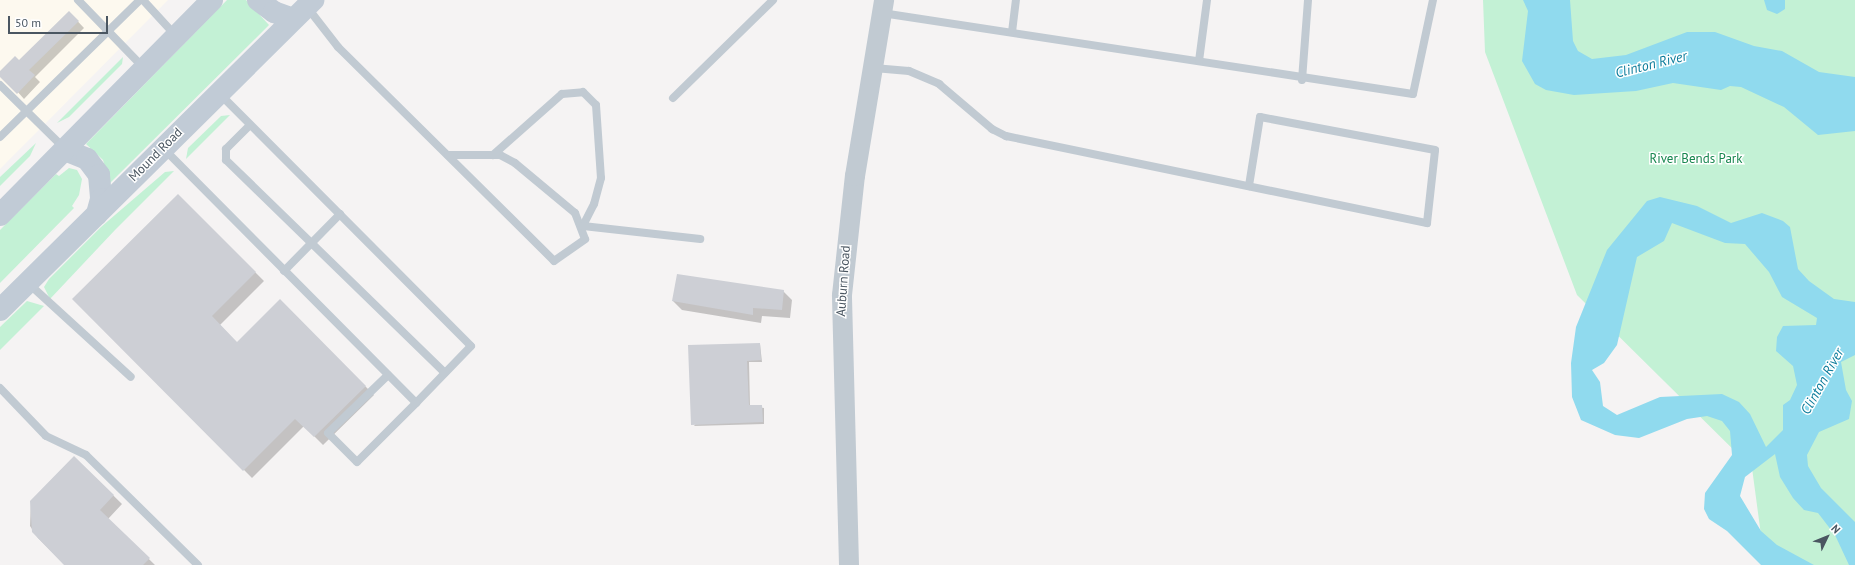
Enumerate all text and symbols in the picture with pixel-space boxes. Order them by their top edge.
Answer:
scale bar [10,8,110,34]
text: 50 m [15,15,41,30]
water label: Clinton River [1613,47,1689,81]
street label: Mound Road [126,125,186,185]
park label: River Bends Park [1650,151,1742,167]
street label: Auburn Road [834,245,854,317]
water label: Clinton River [1797,345,1847,417]
north arrow [1807,517,1847,557]
text: N [1828,521,1843,536]

